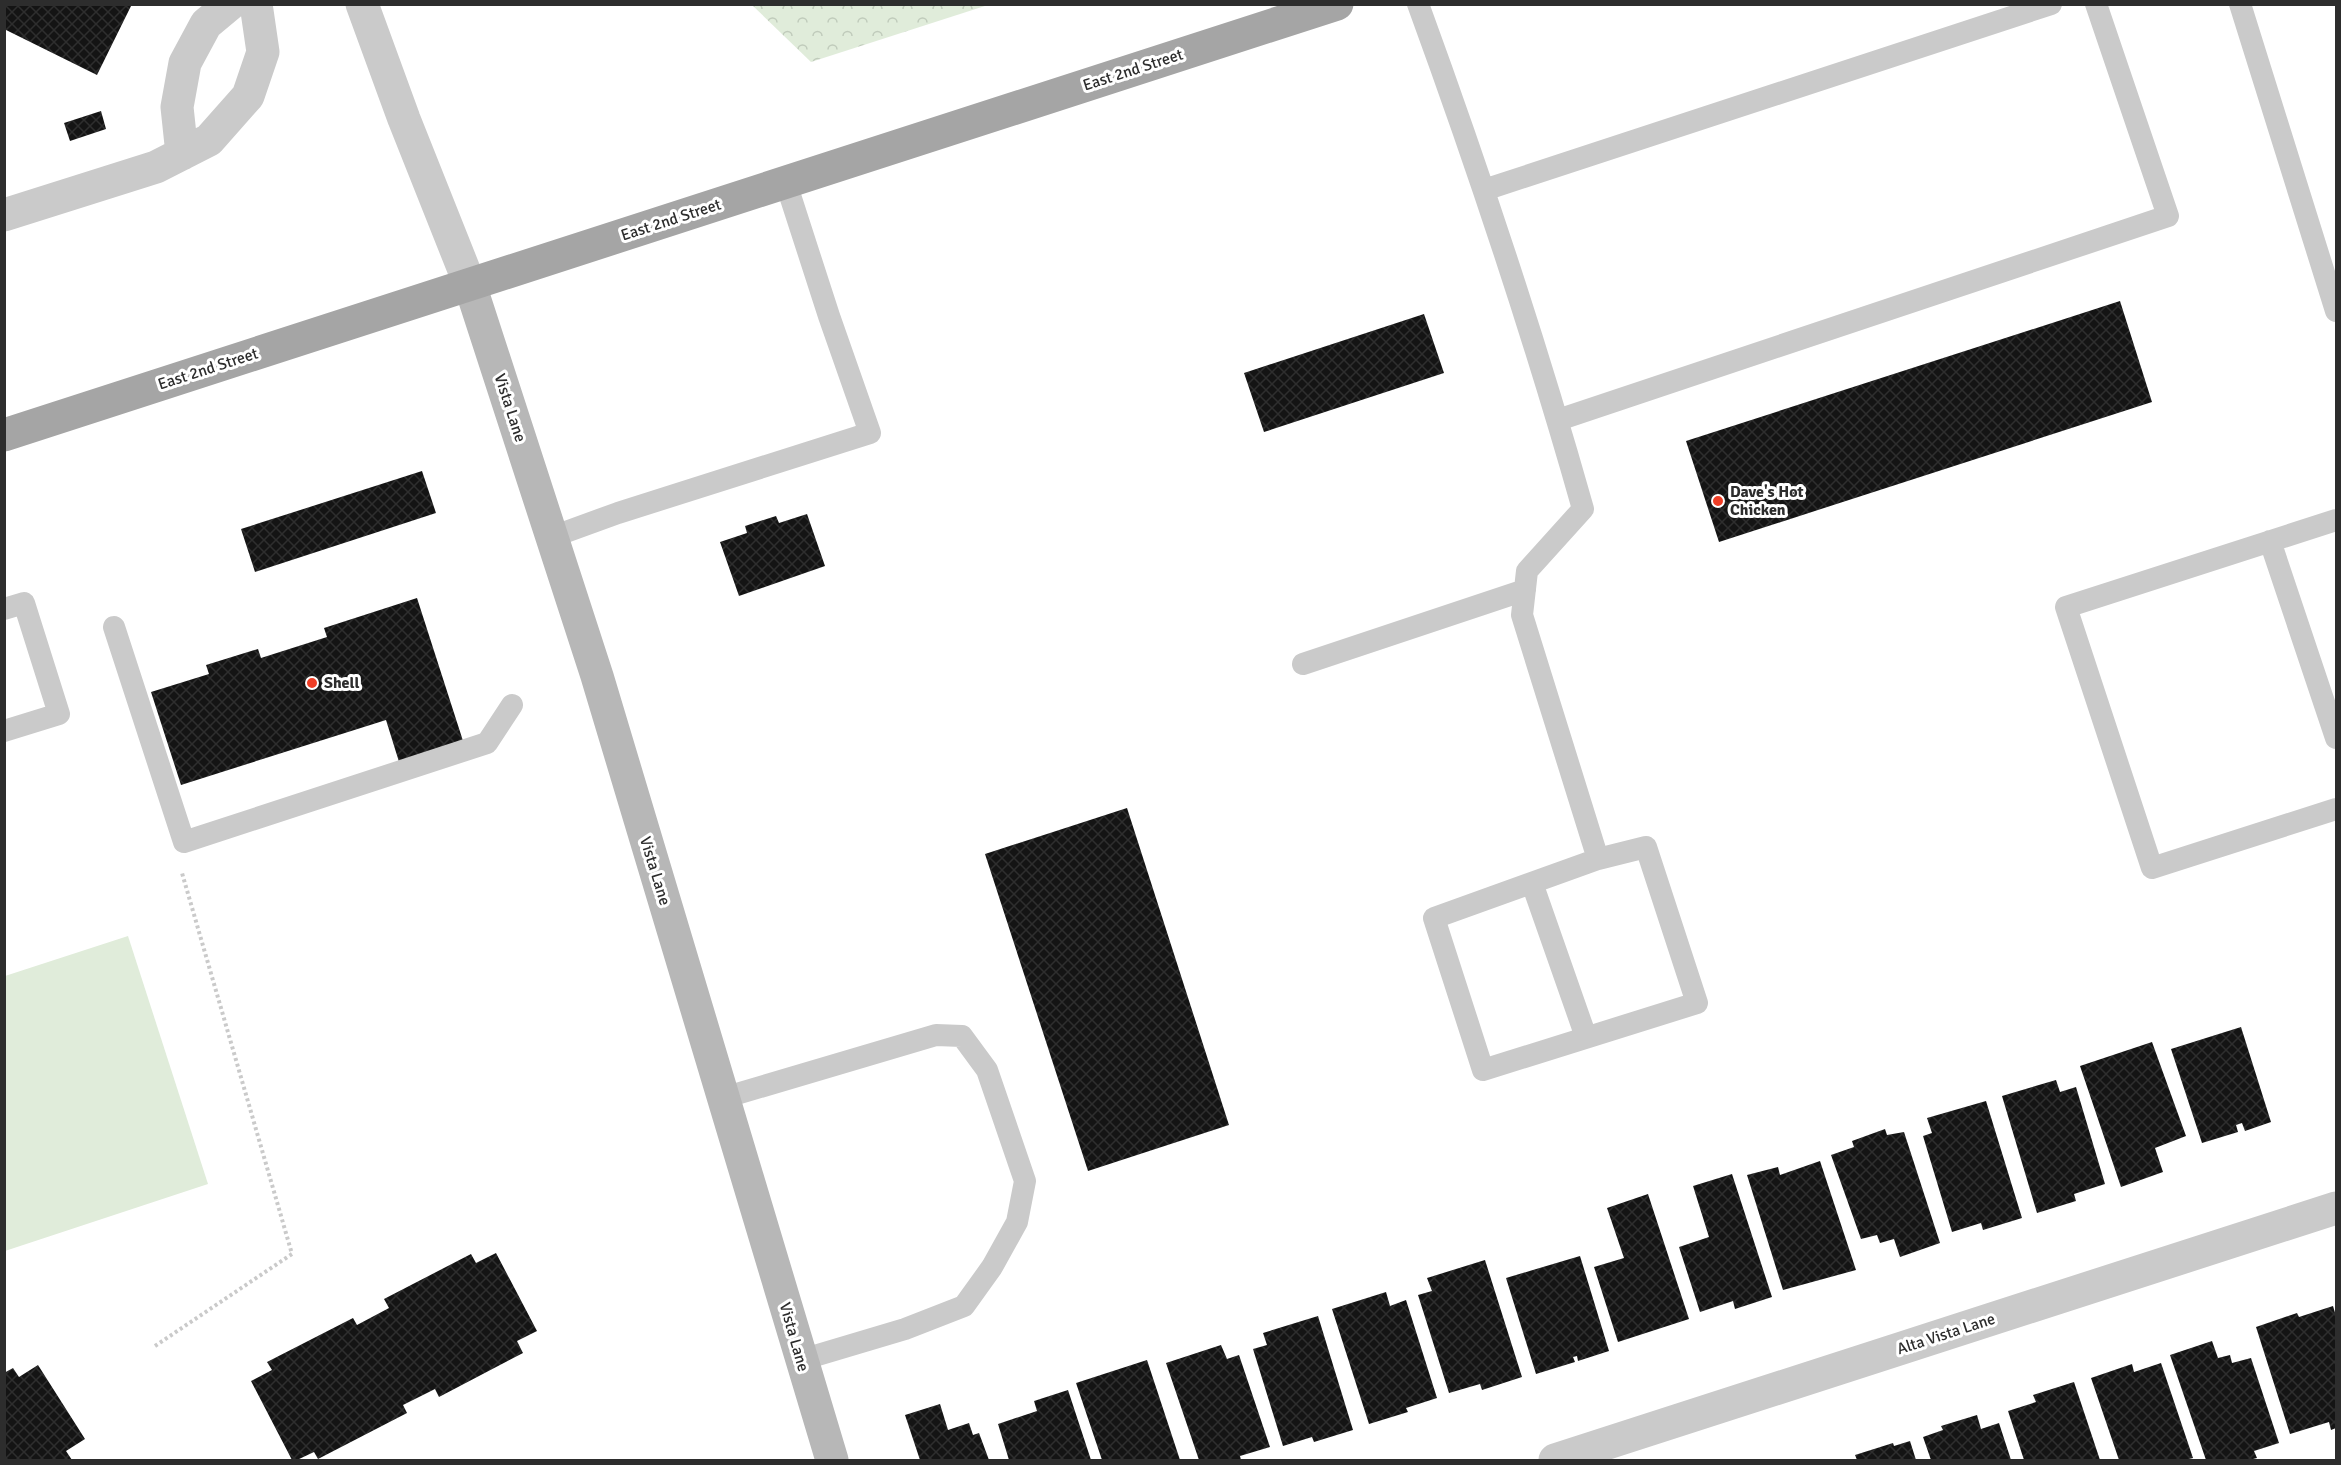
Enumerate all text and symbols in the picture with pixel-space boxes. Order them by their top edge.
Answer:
street label: East 2nd Street [1080,44,1186,96]
street label: East 2nd Street [618,194,724,246]
street label: East 2nd Street [155,343,261,395]
street label: Vista Lane [490,371,530,445]
place label: Dave's Hot Chicken [1730,482,1804,520]
marker: Dave's Hot Chicken [1711,494,1725,508]
place label: Shell [324,673,359,693]
marker: Shell [305,676,319,690]
street label: Vista Lane [635,834,675,908]
street label: Vista Lane [775,1300,813,1374]
street label: Alta Vista Lane [1894,1309,1998,1359]

